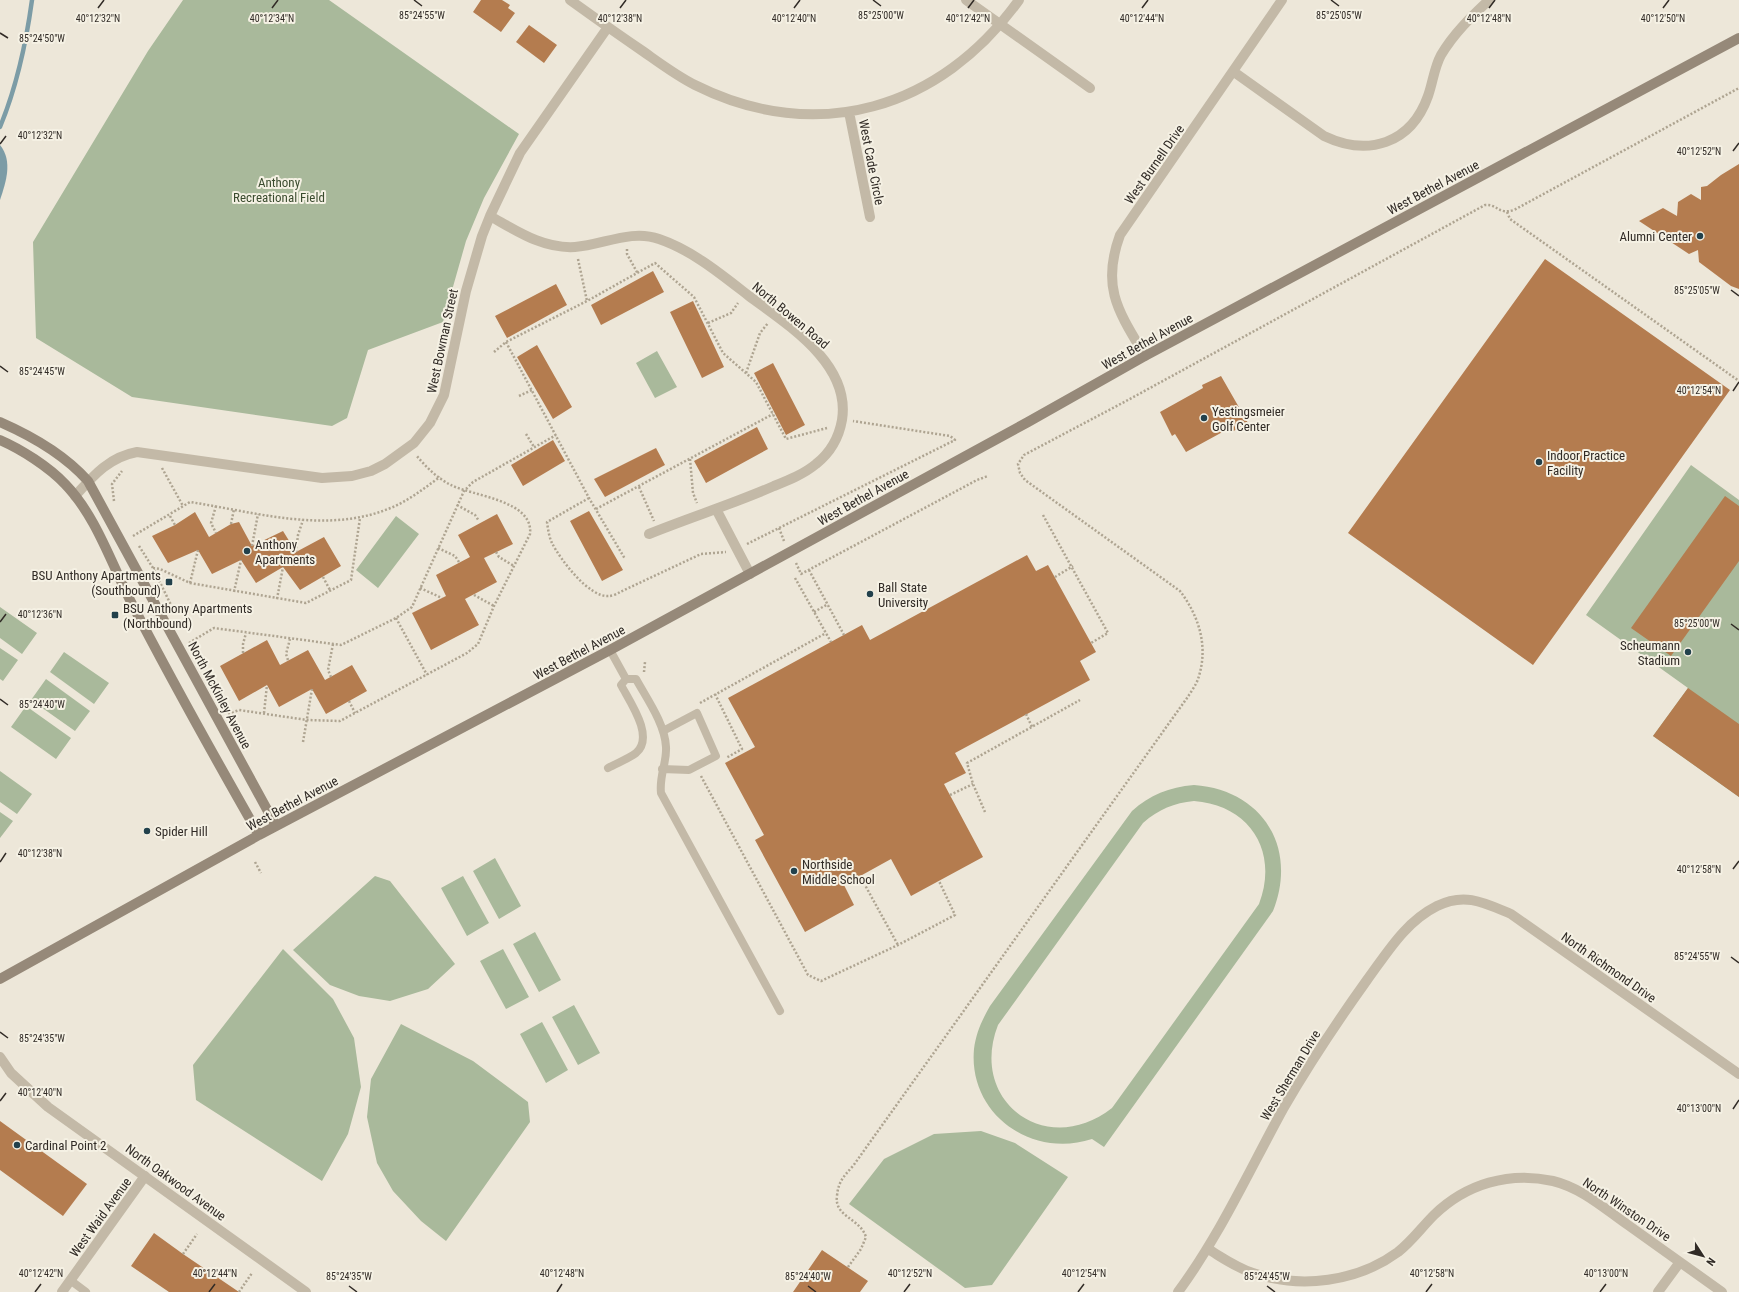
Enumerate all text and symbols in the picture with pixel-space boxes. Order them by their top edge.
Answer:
text: 85°24'55"W [399,10,445,21]
text: 85°25'00"W [858,10,904,21]
text: 85°25'05"W [1316,10,1362,21]
text: 40°12'32"N [76,13,120,24]
text: 40°12'34"N [250,13,294,24]
text: 40°12'38"N [598,13,642,24]
text: 40°12'40"N [772,13,816,24]
text: 40°12'42"N [946,13,990,24]
text: 40°12'44"N [1120,13,1164,24]
text: 40°12'48"N [1467,13,1511,24]
text: 40°12'50"N [1641,13,1685,24]
text: 85°24'50"W [19,33,65,44]
street label: West Cade Circle [856,118,887,206]
street label: West Burnell Drive [1122,122,1187,207]
text: 40°12'32"N [18,130,62,141]
text: 40°12'52"N [1677,146,1721,157]
street label: West Bethel Avenue [1385,157,1482,218]
park label: Anthony Recreational Field [233,175,325,205]
place label: Alumni Center [1620,229,1692,244]
marker: Alumni Center [1695,231,1705,241]
street label: North Bowen Road [749,279,832,352]
text: 85°25'05"W [1674,285,1720,296]
street label: West Bowman Street [424,287,461,395]
street label: West Bethel Avenue [1099,310,1195,373]
text: 85°24'45"W [19,366,65,377]
text: 40°12'54"N [1677,385,1721,396]
place label: Yestingsmeier Golf Center [1212,404,1285,434]
marker: Yestingsmeier Golf Center [1199,413,1209,423]
place label: Indoor Practice Facility [1547,448,1625,478]
marker: Indoor Practice Facility [1534,457,1544,467]
street label: West Bethel Avenue [815,466,911,529]
place label: Anthony Apartments [255,537,315,567]
marker: Anthony Apartments [242,546,252,556]
place label: BSU Anthony Apartments (Southbound) [32,568,161,598]
marker: BSU Anthony Apartments (Southbound) [164,577,174,587]
place label: Ball State University [878,580,929,610]
marker: Ball State University [865,589,875,599]
place label: BSU Anthony Apartments (Northbound) [123,601,253,631]
text: 40°12'36"N [18,609,62,620]
marker: BSU Anthony Apartments (Northbound) [110,610,120,620]
text: 85°25'00"W [1674,618,1720,629]
street label: West Bethel Avenue [531,622,628,683]
place label: Scheumann Stadium [1620,638,1680,668]
street label: North McKinley Avenue [185,639,254,751]
marker: Scheumann Stadium [1683,647,1693,657]
text: 85°24'40"W [19,699,65,710]
street label: West Bethel Avenue [244,773,341,834]
place label: Spider Hill [155,824,208,839]
marker: Spider Hill [142,826,152,836]
text: 40°12'38"N [18,848,62,859]
place label: Northside Middle School [802,857,875,887]
text: 40°12'58"N [1677,864,1721,875]
marker: Northside Middle School [789,866,799,876]
street label: North Richmond Drive [1558,929,1659,1006]
text: 85°24'55"W [1674,951,1720,962]
street label: West Sherman Drive [1258,1027,1323,1123]
text: 85°24'35"W [19,1033,65,1044]
text: 40°12'40"N [18,1087,62,1098]
text: 40°13'00"N [1677,1103,1721,1114]
place label: Cardinal Point 2 [25,1138,107,1153]
marker: Cardinal Point 2 [12,1140,22,1150]
street label: North Oakwood Avenue [123,1141,229,1224]
street label: West Waid Avenue [67,1175,134,1260]
street label: North Winston Drive [1580,1175,1673,1244]
north arrow [1683,1236,1723,1276]
text: N [1703,1255,1718,1268]
text: 40°12'42"N [19,1268,63,1279]
text: 40°12'44"N [193,1268,237,1279]
text: 40°12'48"N [540,1268,584,1279]
text: 40°12'52"N [888,1268,932,1279]
text: 40°12'54"N [1062,1268,1106,1279]
text: 40°12'58"N [1410,1268,1454,1279]
text: 40°13'00"N [1584,1268,1628,1279]
text: 85°24'35"W [326,1271,372,1282]
text: 85°24'40"W [785,1271,831,1282]
text: 85°24'45"W [1244,1271,1290,1282]

